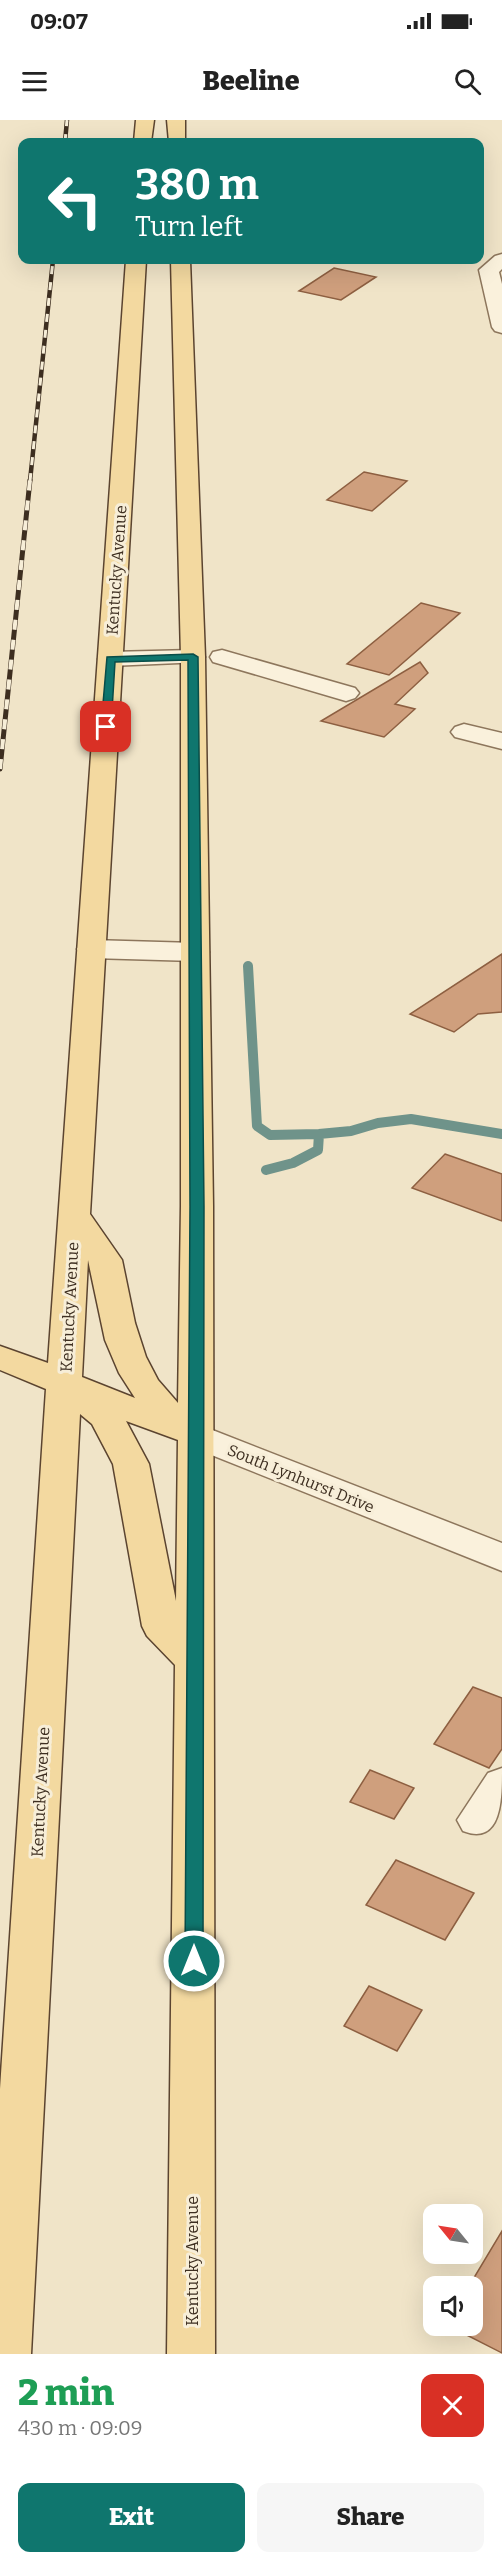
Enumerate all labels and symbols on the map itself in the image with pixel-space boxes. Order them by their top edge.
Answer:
street label: Kentucky Avenue [102,505,131,636]
pin [80,701,131,752]
street label: Kentucky Avenue [57,1242,82,1372]
street label: South Lynhurst Drive [225,1440,377,1517]
street label: Kentucky Avenue [28,1727,53,1857]
position arrow [162,1929,226,1993]
street label: Kentucky Avenue [183,2196,202,2326]
north arrow [423,2204,483,2264]

